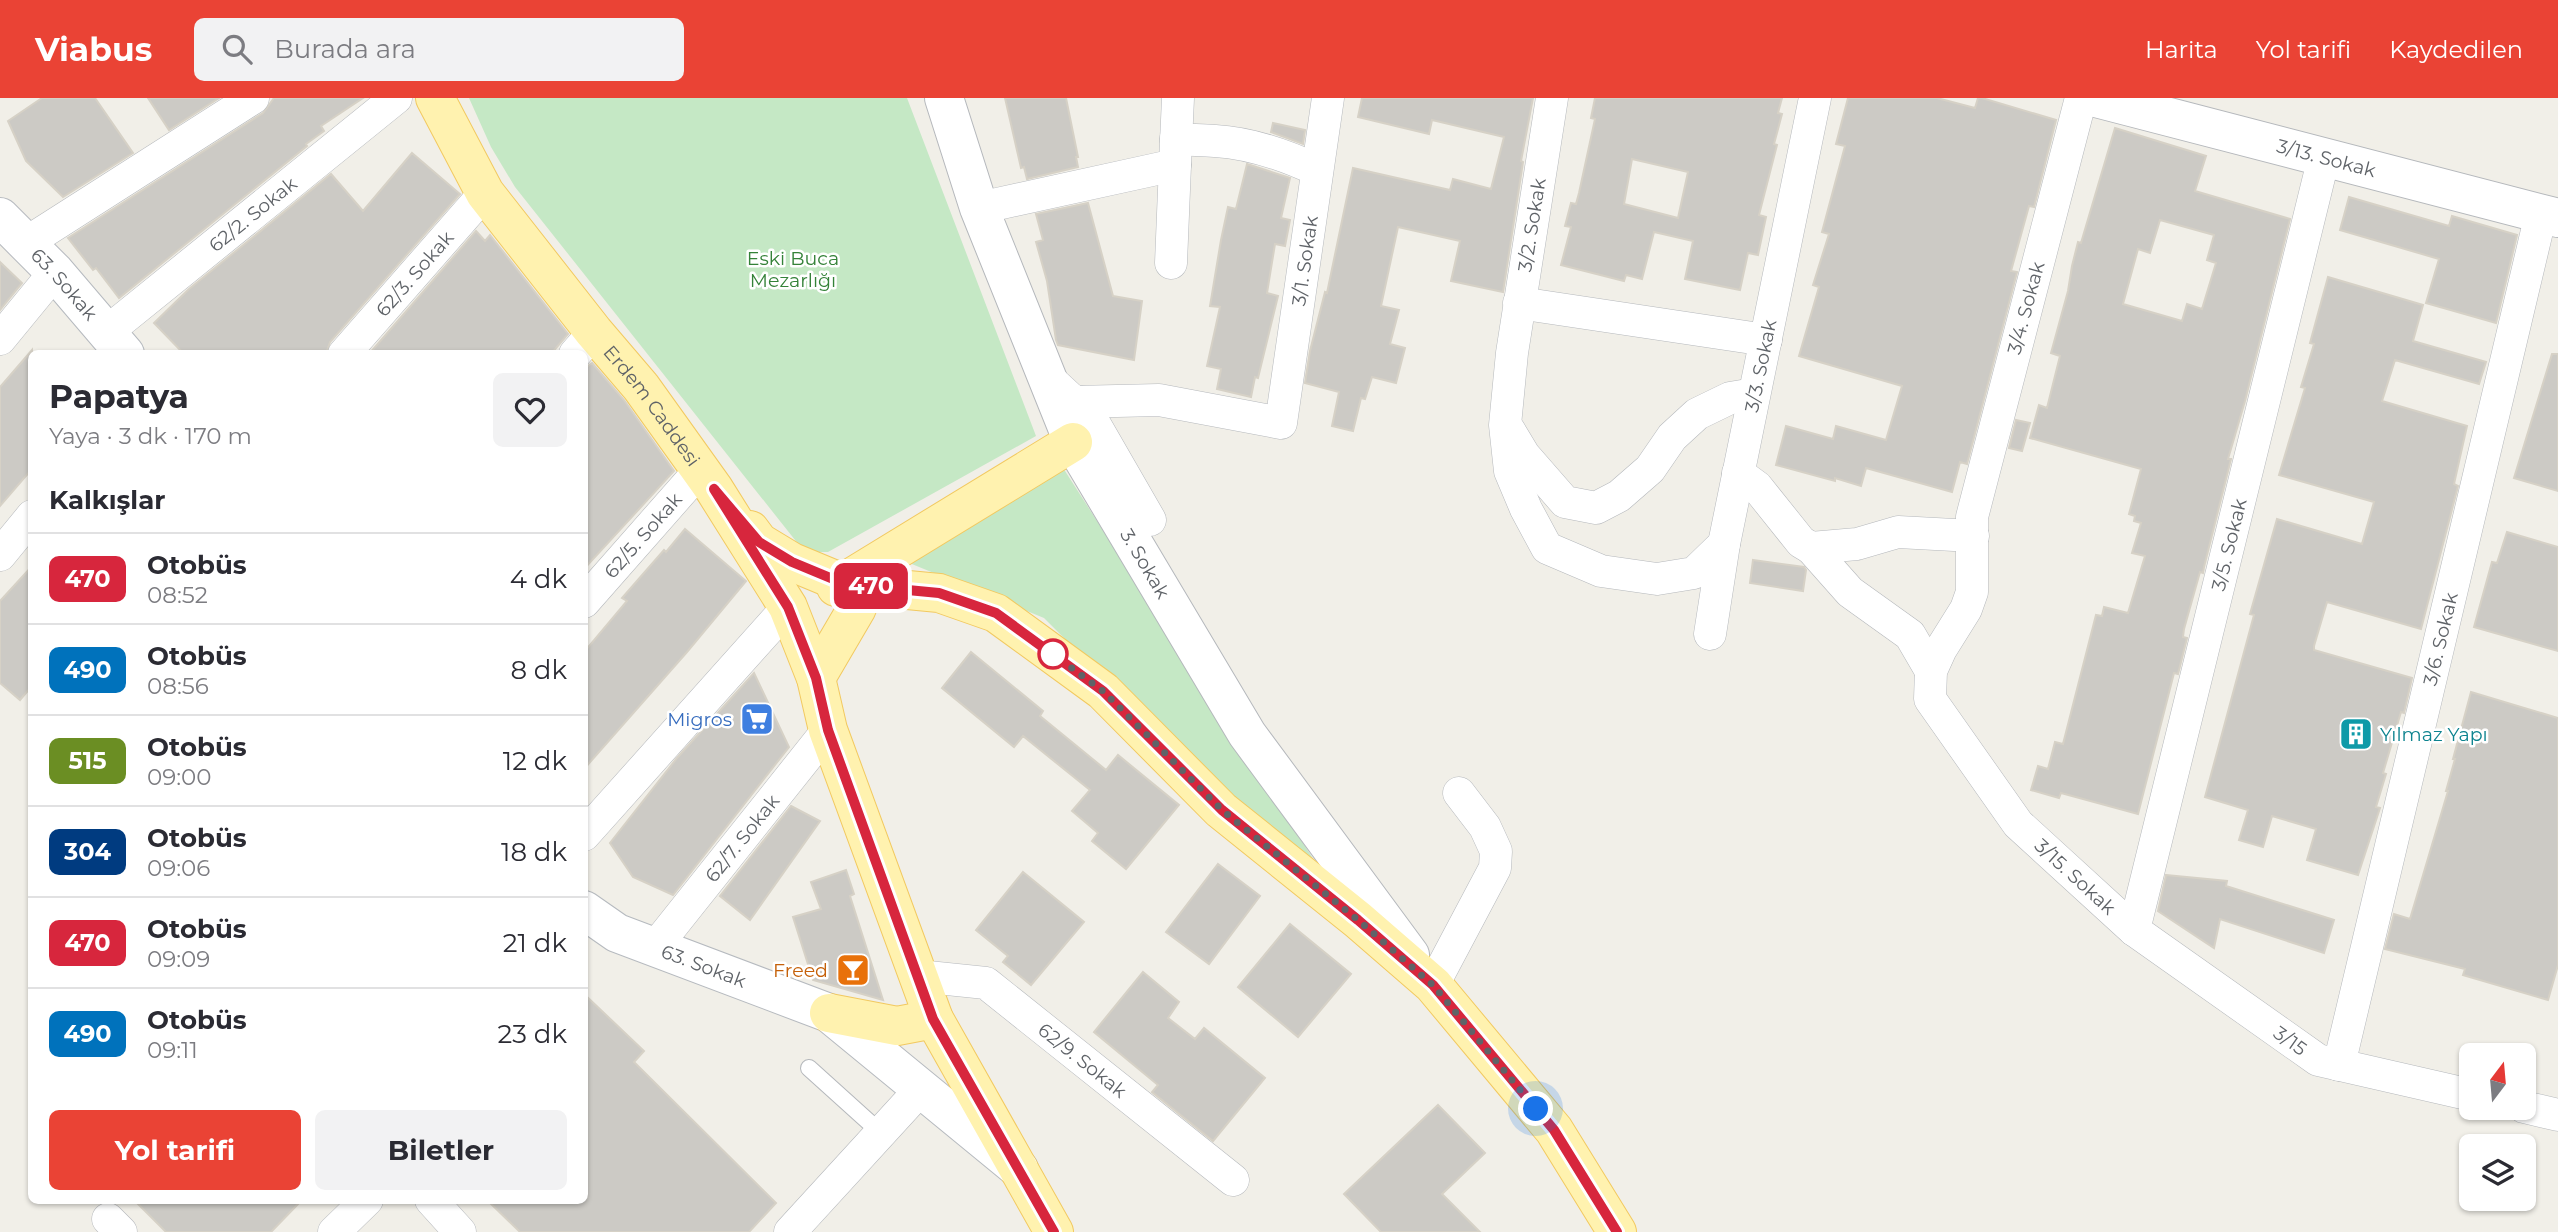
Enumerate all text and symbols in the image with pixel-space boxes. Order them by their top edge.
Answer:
search box [194,18,684,81]
text: Viabus [35,29,152,69]
icon: search [218,30,256,68]
text: Burada ara [274,33,416,65]
text: Harita [2145,35,2218,64]
text: Yol tarifi [2256,35,2351,64]
text: Kaydedilen [2389,35,2523,64]
street label: 3/13. Sokak [2274,134,2379,182]
street label: 62/2. Sokak [204,171,302,256]
street label: 3/2. Sokak [1513,176,1551,273]
street label: 3/1. Sokak [1287,213,1322,307]
street label: 62/3. Sokak [371,226,458,321]
street label: 63. Sokak [26,243,103,325]
park label: Eski Buca Mezarlığı [747,247,839,292]
street label: 3/4. Sokak [2003,258,2050,357]
street label: 3/3. Sokak [1740,317,1781,414]
street label: Erdem Caddesi [599,341,705,471]
button: heart [493,373,567,447]
text: Papatya [49,376,189,416]
text: Yaya · 3 dk · 170 m [49,422,252,450]
text: Kalkışlar [49,484,165,516]
street label: 62/5. Sokak [599,487,687,583]
street label: 3/5. Sokak [2206,495,2251,593]
street label: 3. Sokak [1116,524,1175,603]
text: Otobüs [147,549,247,581]
text: 4 dk [510,563,567,595]
line badge: 470 [831,563,911,609]
text: 470 [64,564,111,593]
text: 470 [848,571,894,600]
text: 08:52 [147,581,208,609]
street label: 3/6. Sokak [2418,589,2462,688]
unlabelled marker [1038,639,1068,669]
text: Otobüs [147,640,247,672]
text: 8 dk [510,654,567,686]
text: 490 [63,655,112,684]
text: 08:56 [147,672,209,700]
supermarket icon: Migros [738,700,776,738]
place label: Migros [667,708,732,731]
building icon: Yılmaz Yapı [2337,715,2375,753]
place label: Yılmaz Yapı [2380,723,2488,746]
text: Otobüs [147,731,247,763]
text: 12 dk [503,745,567,777]
text: 515 [69,746,106,775]
text: 09:00 [147,763,212,791]
street label: 62/7. Sokak [700,789,784,887]
text: Otobüs [147,822,247,854]
street label: 3/15. Sokak [2030,834,2121,920]
text: 18 dk [501,836,567,868]
text: 304 [64,837,111,866]
text: 09:06 [147,854,210,882]
text: Otobüs [147,913,247,945]
text: 21 dk [503,927,567,959]
text: 470 [64,928,111,957]
street label: 63. Sokak [658,939,750,992]
text: 09:09 [147,945,210,973]
bar icon: Freed [834,951,872,989]
place label: Freed [773,959,828,982]
text: Otobüs [147,1004,247,1036]
text: 23 dk [498,1018,567,1050]
street label: 62/9. Sokak [1034,1018,1132,1103]
text: 490 [63,1019,112,1048]
street label: 3/15 [2269,1021,2312,1060]
text: 09:11 [147,1036,198,1064]
north arrow [2459,1043,2536,1120]
map controls [2459,1043,2536,1211]
your location [1518,1091,1553,1126]
button: Yol tarifi [49,1110,301,1190]
button: Biletler [315,1110,567,1190]
button: layers [2459,1134,2536,1211]

